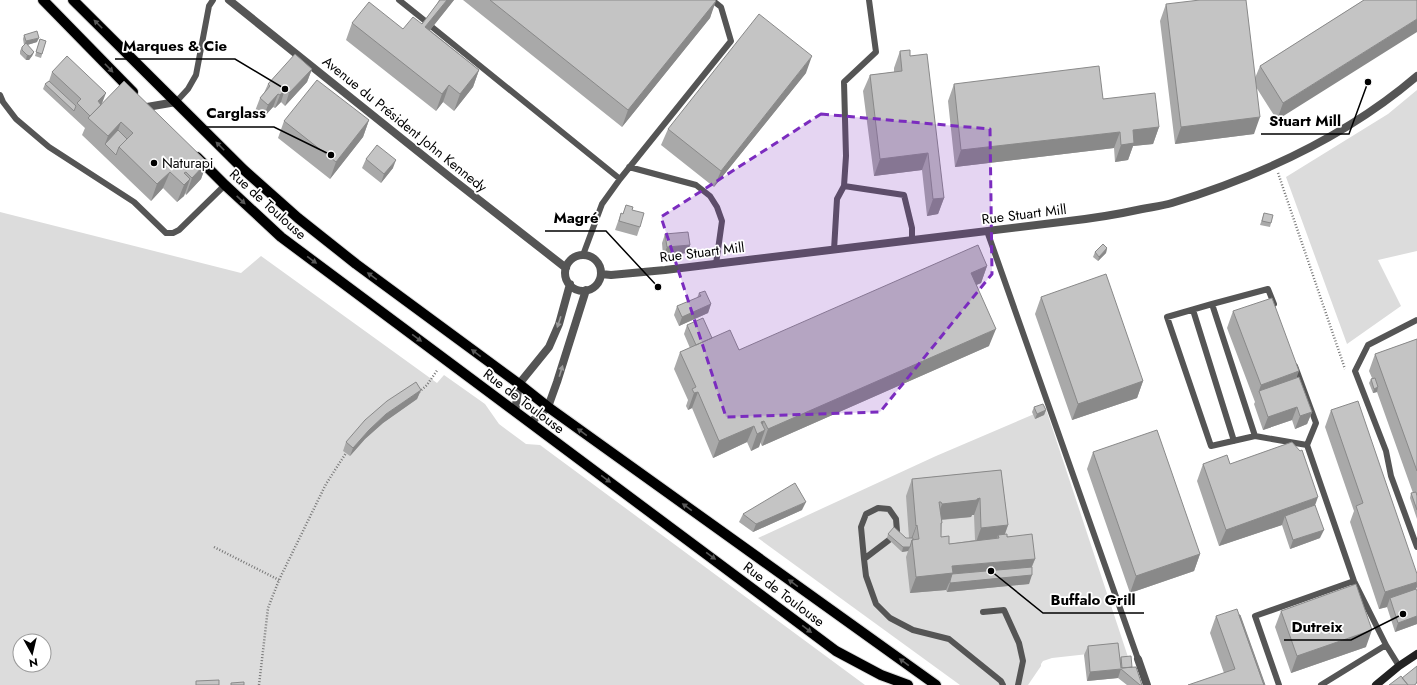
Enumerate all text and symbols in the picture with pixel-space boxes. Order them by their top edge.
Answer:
one-way arrow [93,19,103,29]
callout: Marques & Cie [115,32,235,59]
text: Marques & Cie [123,35,228,57]
street label: Avenue du Président John Kennedy [318,51,492,197]
one-way arrow [105,63,114,73]
callout: Carglass [198,100,274,127]
text: Carglass [206,102,266,124]
callout: Stuart Mill [1261,107,1349,134]
text: Stuart Mill [1269,110,1341,132]
one-way arrow [215,141,225,150]
place label: Naturapi [162,153,213,173]
marker: Naturapi [149,158,159,168]
street label: Rue de Toulouse [225,164,311,244]
one-way arrow [236,195,245,204]
street label: Rue Stuart Mill [980,199,1068,229]
callout: Magré [545,204,606,231]
text: Magré [553,207,599,229]
street label: Rue Stuart Mill [658,237,746,267]
one-way arrow [307,256,318,265]
one-way arrow [366,271,377,280]
one-way arrow [556,316,562,328]
one-way arrow [411,333,422,342]
one-way arrow [471,349,482,357]
street label: Rue de Toulouse [479,364,569,438]
one-way arrow [558,364,564,376]
one-way arrow [576,428,587,436]
one-way arrow [601,475,611,483]
one-way arrow [682,503,693,511]
one-way arrow [705,552,716,560]
street label: Rue de Toulouse [739,557,829,631]
one-way arrow [788,579,799,587]
callout: Buffalo Grill [1043,586,1144,613]
text: Buffalo Grill [1050,589,1136,611]
callout: Dutreix [1284,613,1351,640]
text: Dutreix [1291,616,1343,638]
one-way arrow [802,624,813,633]
north arrow [12,633,52,673]
text: N [28,654,39,671]
one-way arrow [899,658,910,666]

